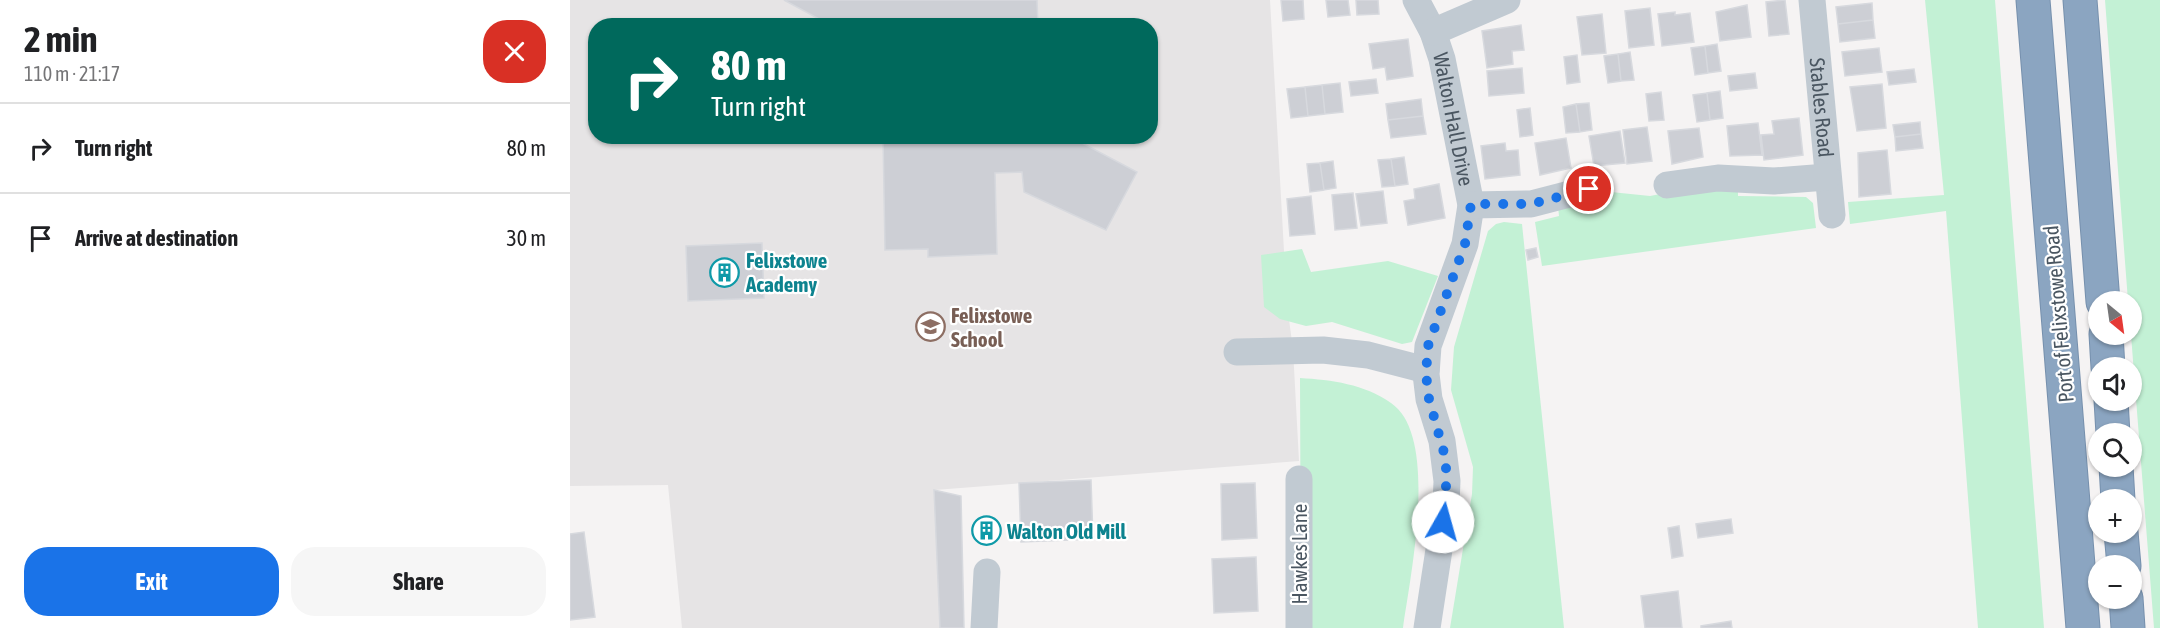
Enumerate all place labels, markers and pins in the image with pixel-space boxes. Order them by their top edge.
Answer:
pin [1563,163,1614,214]
place label: Felixstowe Academy [745,248,827,296]
building icon: Felixstowe Academy [709,256,741,288]
place label: Felixstowe School [951,303,1032,351]
school or university icon: Felixstowe School [914,311,946,343]
building icon: Walton Old Mill [970,515,1002,547]
place label: Walton Old Mill [1006,519,1127,543]

